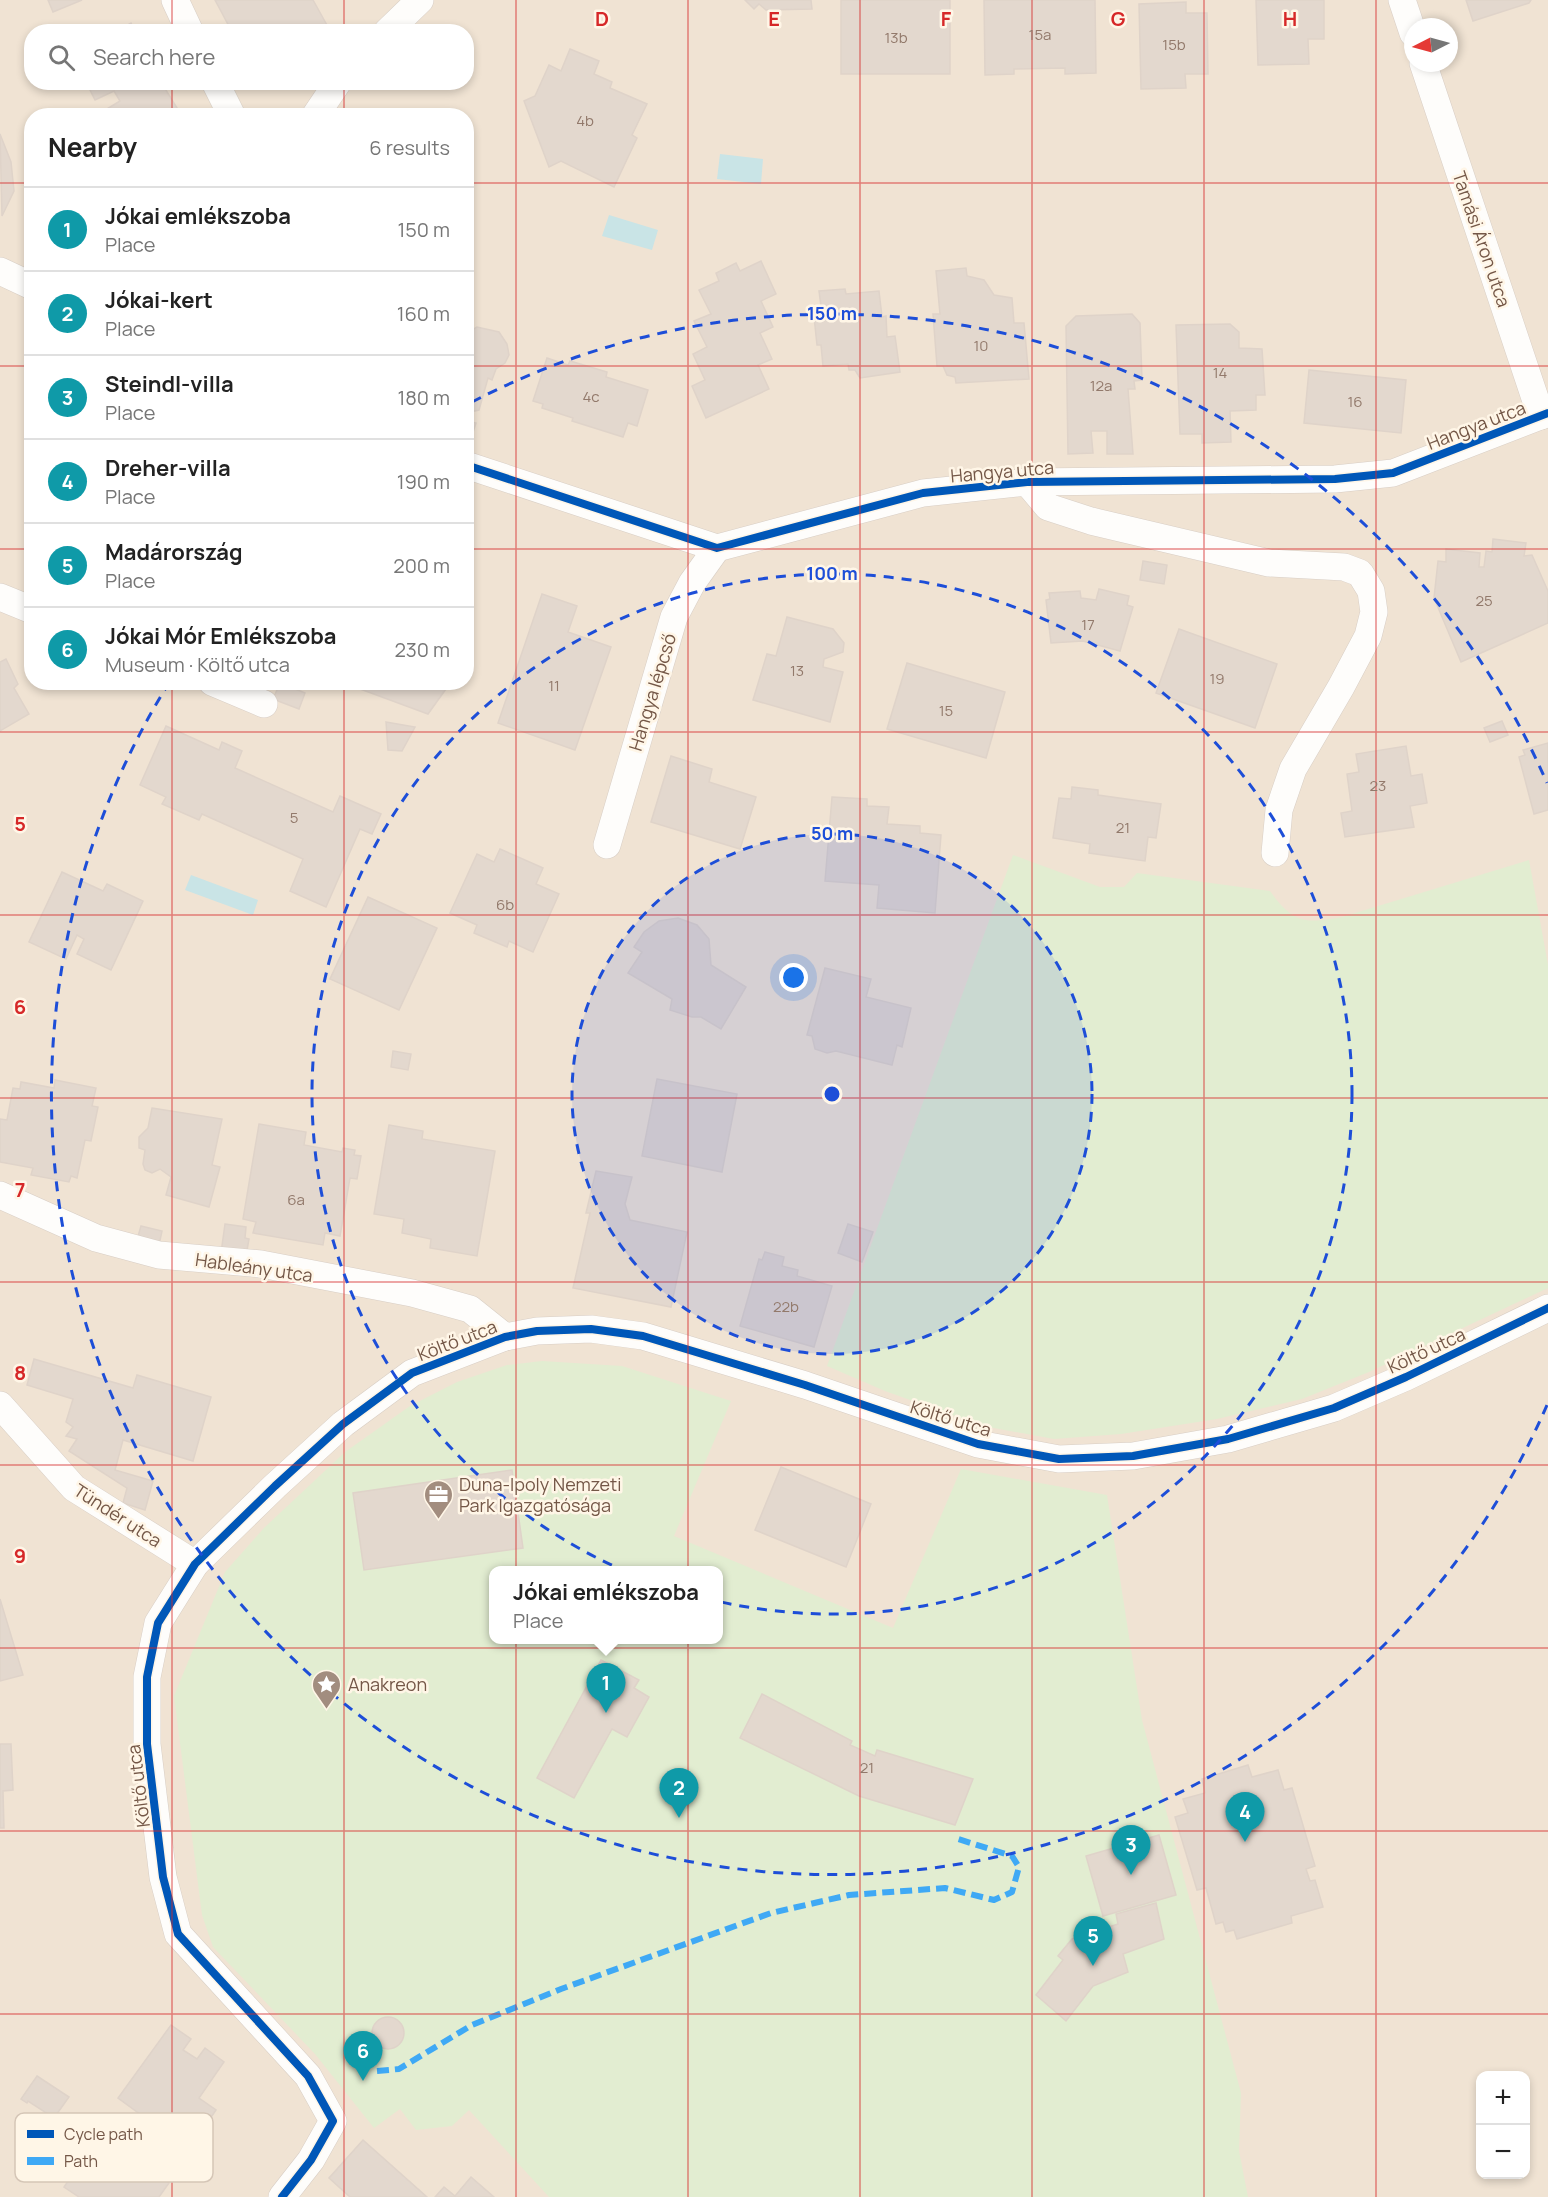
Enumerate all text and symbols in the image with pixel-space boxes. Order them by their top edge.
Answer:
text: D [595,5,609,32]
text: E [768,5,780,32]
text: F [941,5,952,32]
text: G [1111,5,1126,32]
text: H [1283,5,1297,32]
north arrow [1404,18,1458,72]
search box [24,24,474,90]
house number: 15a [1029,24,1051,45]
house number: 13b [884,27,908,48]
house number: 15b [1162,34,1186,55]
icon: search [45,41,78,74]
text: Search here [93,42,215,72]
house number: 4b [576,110,594,131]
text: Nearby [48,129,137,165]
text: 6 results [369,134,450,161]
street label: Tamási Áron utca [1448,168,1516,310]
text: Jókai emlékszoba [105,201,291,231]
text: 1 [63,216,72,243]
text: 150 m [397,216,450,243]
text: Place [105,231,155,258]
text: Jókai-kert [105,285,213,315]
text: 2 [62,300,73,327]
text: 160 m [397,300,450,327]
text: 150 m [807,301,857,325]
text: Place [105,315,155,342]
house number: 10 [974,335,989,356]
house number: 14 [1213,362,1227,383]
text: Steindl-villa [105,369,234,399]
house number: 12a [1090,375,1112,396]
text: 3 [62,384,73,411]
text: 180 m [397,384,450,411]
house number: 4c [582,386,600,407]
house number: 16 [1347,391,1363,412]
street label: Hangya utca [1423,395,1529,455]
text: Place [105,399,155,426]
text: Dreher-villa [105,453,231,483]
street label: Hangya utca [949,455,1055,487]
text: 4 [61,468,74,495]
text: 190 m [397,468,450,495]
text: Place [105,483,155,510]
text: Madárország [105,537,242,567]
text: 5 [62,552,73,579]
text: 200 m [393,552,450,579]
text: 100 m [806,561,858,585]
text: Place [105,567,155,594]
house number: 25 [1475,590,1493,611]
house number: 17 [1081,614,1095,635]
text: Jókai Mór Emlékszoba [105,621,337,651]
street label: Hangya lépcső [623,630,681,754]
text: 6 [61,636,74,663]
text: 230 m [394,636,450,663]
text: Museum · Költő utca [105,651,290,678]
house number: 13 [790,660,804,681]
house number: 19 [1209,668,1225,689]
house number: 11 [548,675,560,696]
house number: 15 [939,700,953,721]
house number: 23 [1370,775,1386,796]
house number: 5 [290,807,298,828]
text: 5 [14,810,26,837]
house number: 21 [1116,817,1130,838]
text: 50 m [811,821,853,845]
house number: 6b [496,894,514,915]
your location [779,963,808,992]
text: 6 [14,993,26,1020]
centre of rings [822,1084,842,1104]
text: 7 [15,1176,25,1203]
house number: 6a [287,1189,305,1210]
street label: Hableány utca [194,1247,314,1287]
house number: 22b [773,1296,799,1317]
street label: Költő utca [414,1314,500,1366]
street label: Költő utca [1383,1322,1469,1378]
text: 8 [14,1359,26,1386]
street label: Költő utca [908,1394,994,1442]
place label: Duna-Ipoly Nemzeti Park Igazgatósága [459,1472,621,1517]
street label: Tündér utca [70,1478,166,1552]
office icon: Duna-Ipoly Nemzeti Park Igazgatósága [422,1478,454,1520]
text: 9 [14,1542,26,1569]
popup [489,1566,723,1644]
text: Jókai emlékszoba [513,1577,699,1607]
text: Place [513,1607,563,1634]
pin: 1 [586,1664,626,1713]
place icon: Anakreon [311,1668,343,1710]
place label: Anakreon [348,1672,427,1696]
street label: Költő utca [121,1743,155,1829]
house number: 21 [860,1757,874,1778]
pin: 2 [660,1768,698,1818]
pin: 4 [1226,1792,1264,1842]
pin: 3 [1112,1826,1150,1875]
pin: 5 [1074,1916,1112,1966]
pin: 6 [344,2032,382,2081]
map controls [1476,2071,1530,2179]
button: + [1476,2071,1530,2125]
legend [15,2113,213,2182]
text: Cycle path [64,2123,143,2145]
button: − [1476,2125,1530,2179]
text: Path [64,2150,98,2172]

